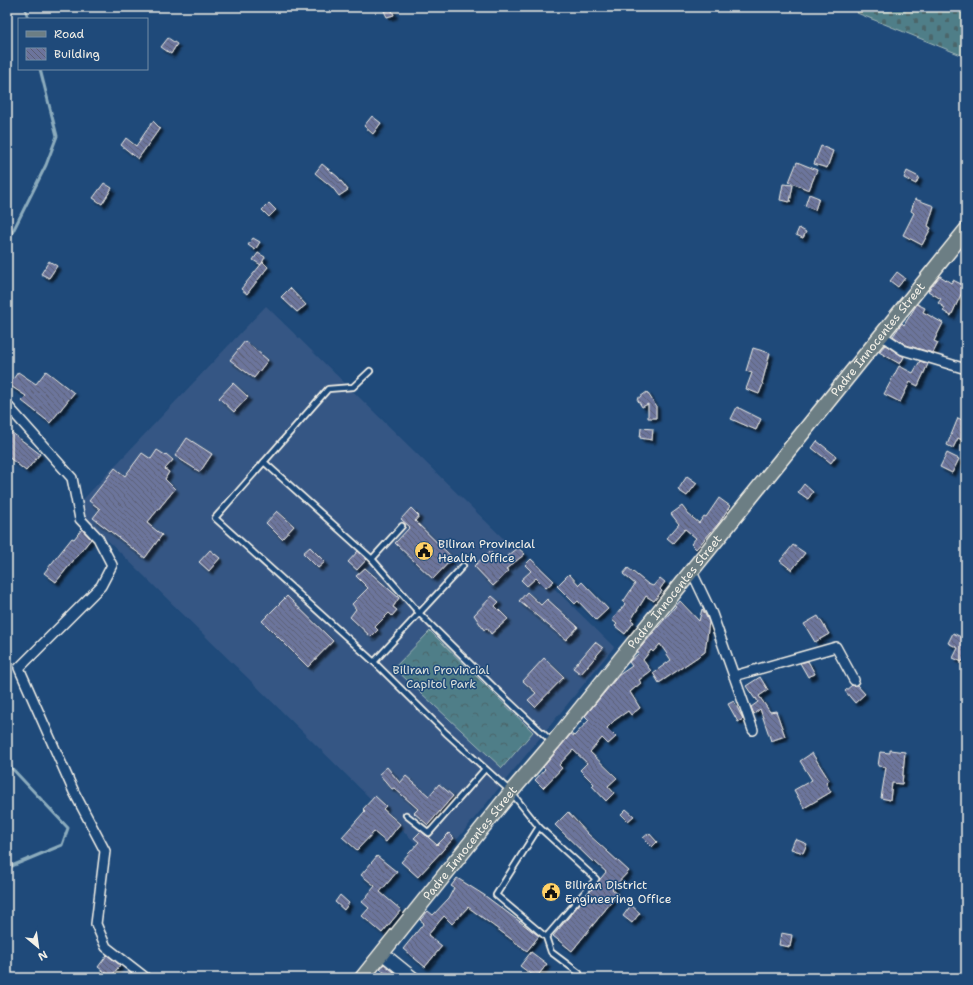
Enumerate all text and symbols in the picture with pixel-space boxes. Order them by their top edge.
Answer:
legend [18,18,148,70]
text: Road [54,26,85,42]
text: Building [54,46,100,62]
street label: Padre Innocentes Street [827,279,929,400]
street label: Padre Innocentes Street [624,531,726,652]
place label: Biliran Provincial Health Office [438,536,535,566]
public building icon: Biliran Provincial Health Office [413,540,435,562]
park label: Biliran Provincial Capitol Park [393,662,490,692]
street label: Padre Innocentes Street [420,782,521,903]
place label: Biliran District Engineering Office [565,877,672,907]
public building icon: Biliran District Engineering Office [540,881,562,903]
north arrow [18,927,58,967]
text: N [35,947,50,964]

